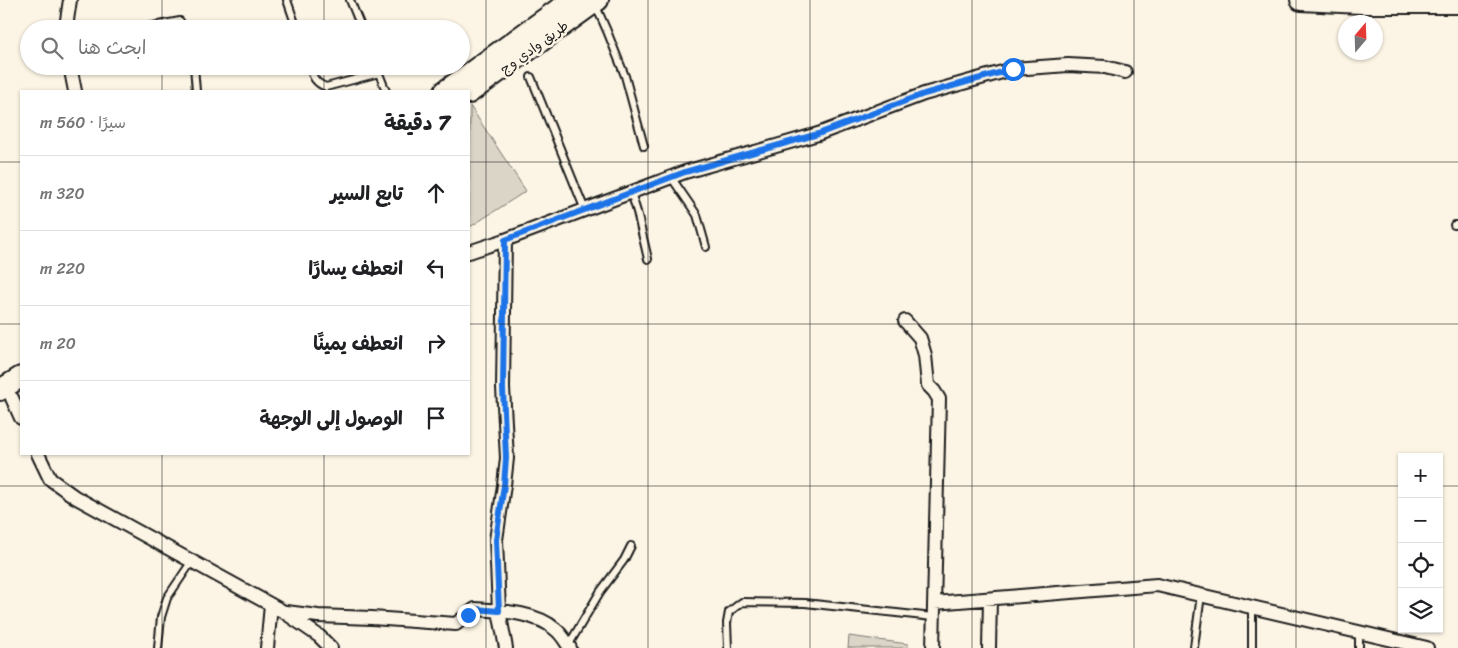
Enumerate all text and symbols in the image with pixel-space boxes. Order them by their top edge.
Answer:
street label: طريق وادي وج [494,14,574,81]
north arrow [1338,15,1383,60]
search box [20,20,470,75]
text: ابحث هنا [78,31,146,64]
icon: search [38,34,66,62]
route start [1002,58,1025,81]
text: 7 دقيقة [384,104,450,142]
text: سيرًا · 560 m [40,108,126,137]
text: تابع السير [330,177,403,210]
text: 320 m [40,179,85,208]
icon: ahead [422,179,450,207]
text: انعطف يسارًا [308,252,403,285]
text: 220 m [40,254,85,283]
icon: left [422,254,450,282]
text: انعطف يمينًا [313,327,403,360]
text: 20 m [40,329,76,358]
icon: right [422,329,450,357]
text: الوصول إلى الوجهة [260,402,403,435]
icon: arrive [422,404,450,432]
map controls [1398,453,1443,633]
button: + [1398,453,1443,498]
button: − [1398,498,1443,543]
button: locate [1398,543,1443,588]
button: layers [1398,588,1443,633]
route end [457,604,480,627]

